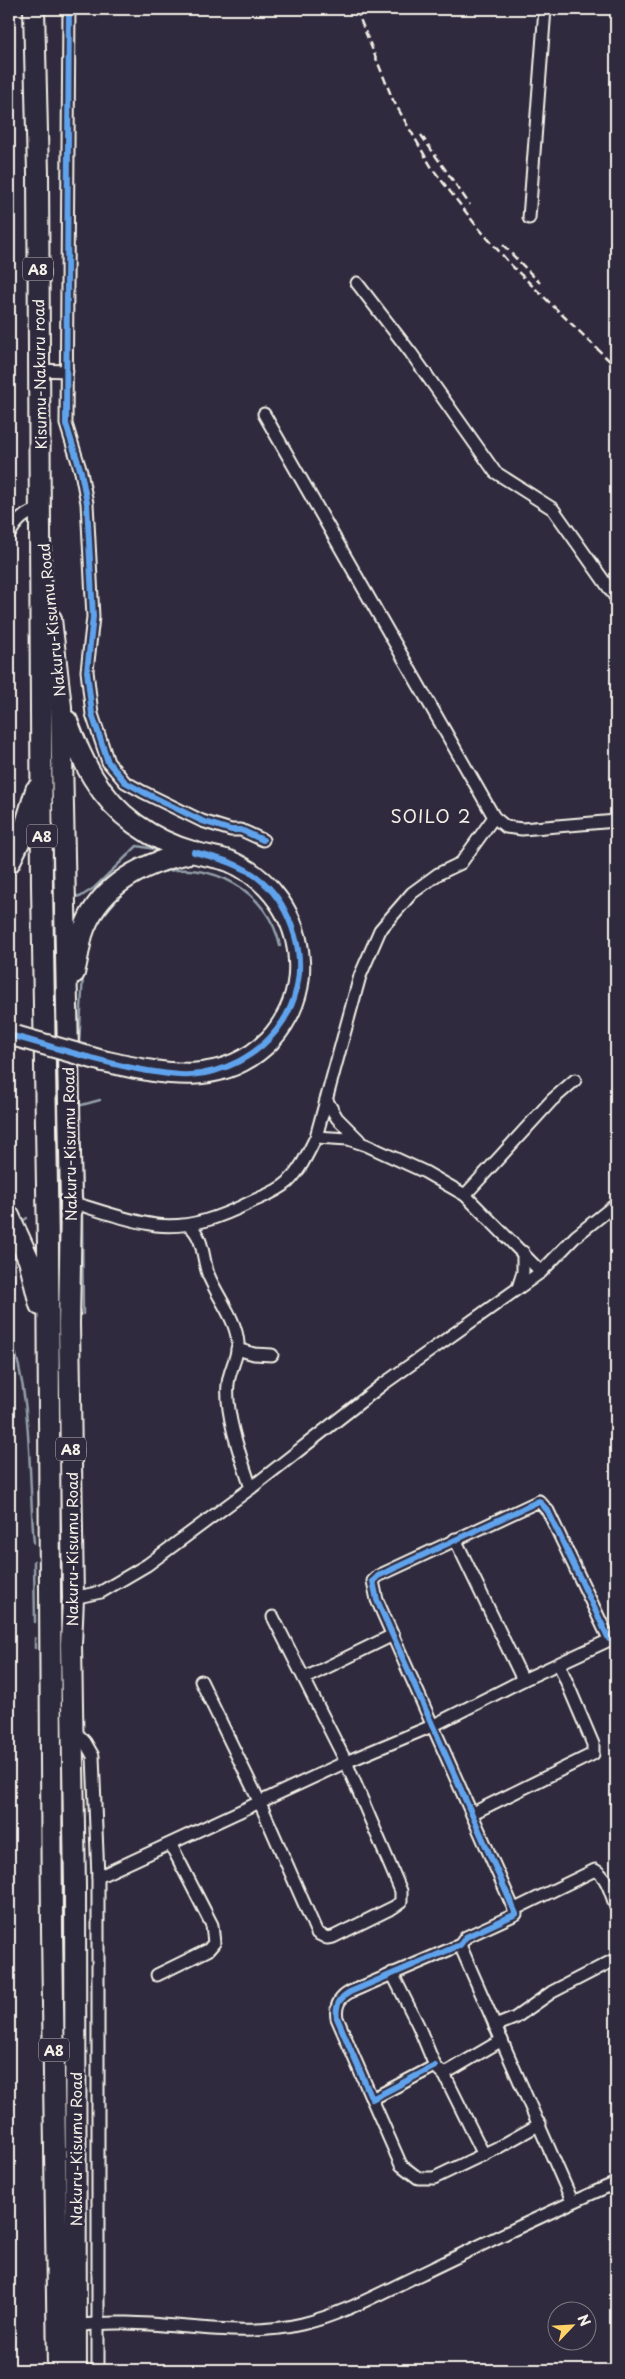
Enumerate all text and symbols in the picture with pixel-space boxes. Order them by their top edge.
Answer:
road number: A8 [23,258,53,280]
street label: Kisumu-Nakuru road [26,299,52,449]
street label: Nakuru-Kisumu Road [31,542,71,698]
district label: SOILO 2 [391,802,471,829]
road number: A8 [27,824,57,848]
street label: Nakuru-Kisumu Road [56,1067,82,1221]
road number: A8 [56,1438,86,1460]
street label: Nakuru-Kisumu Road [60,1472,83,1626]
road number: A8 [39,2038,69,2062]
street label: Nakuru-Kisumu Road [64,2072,87,2226]
north arrow [548,2302,598,2352]
text: N [572,2311,596,2330]

